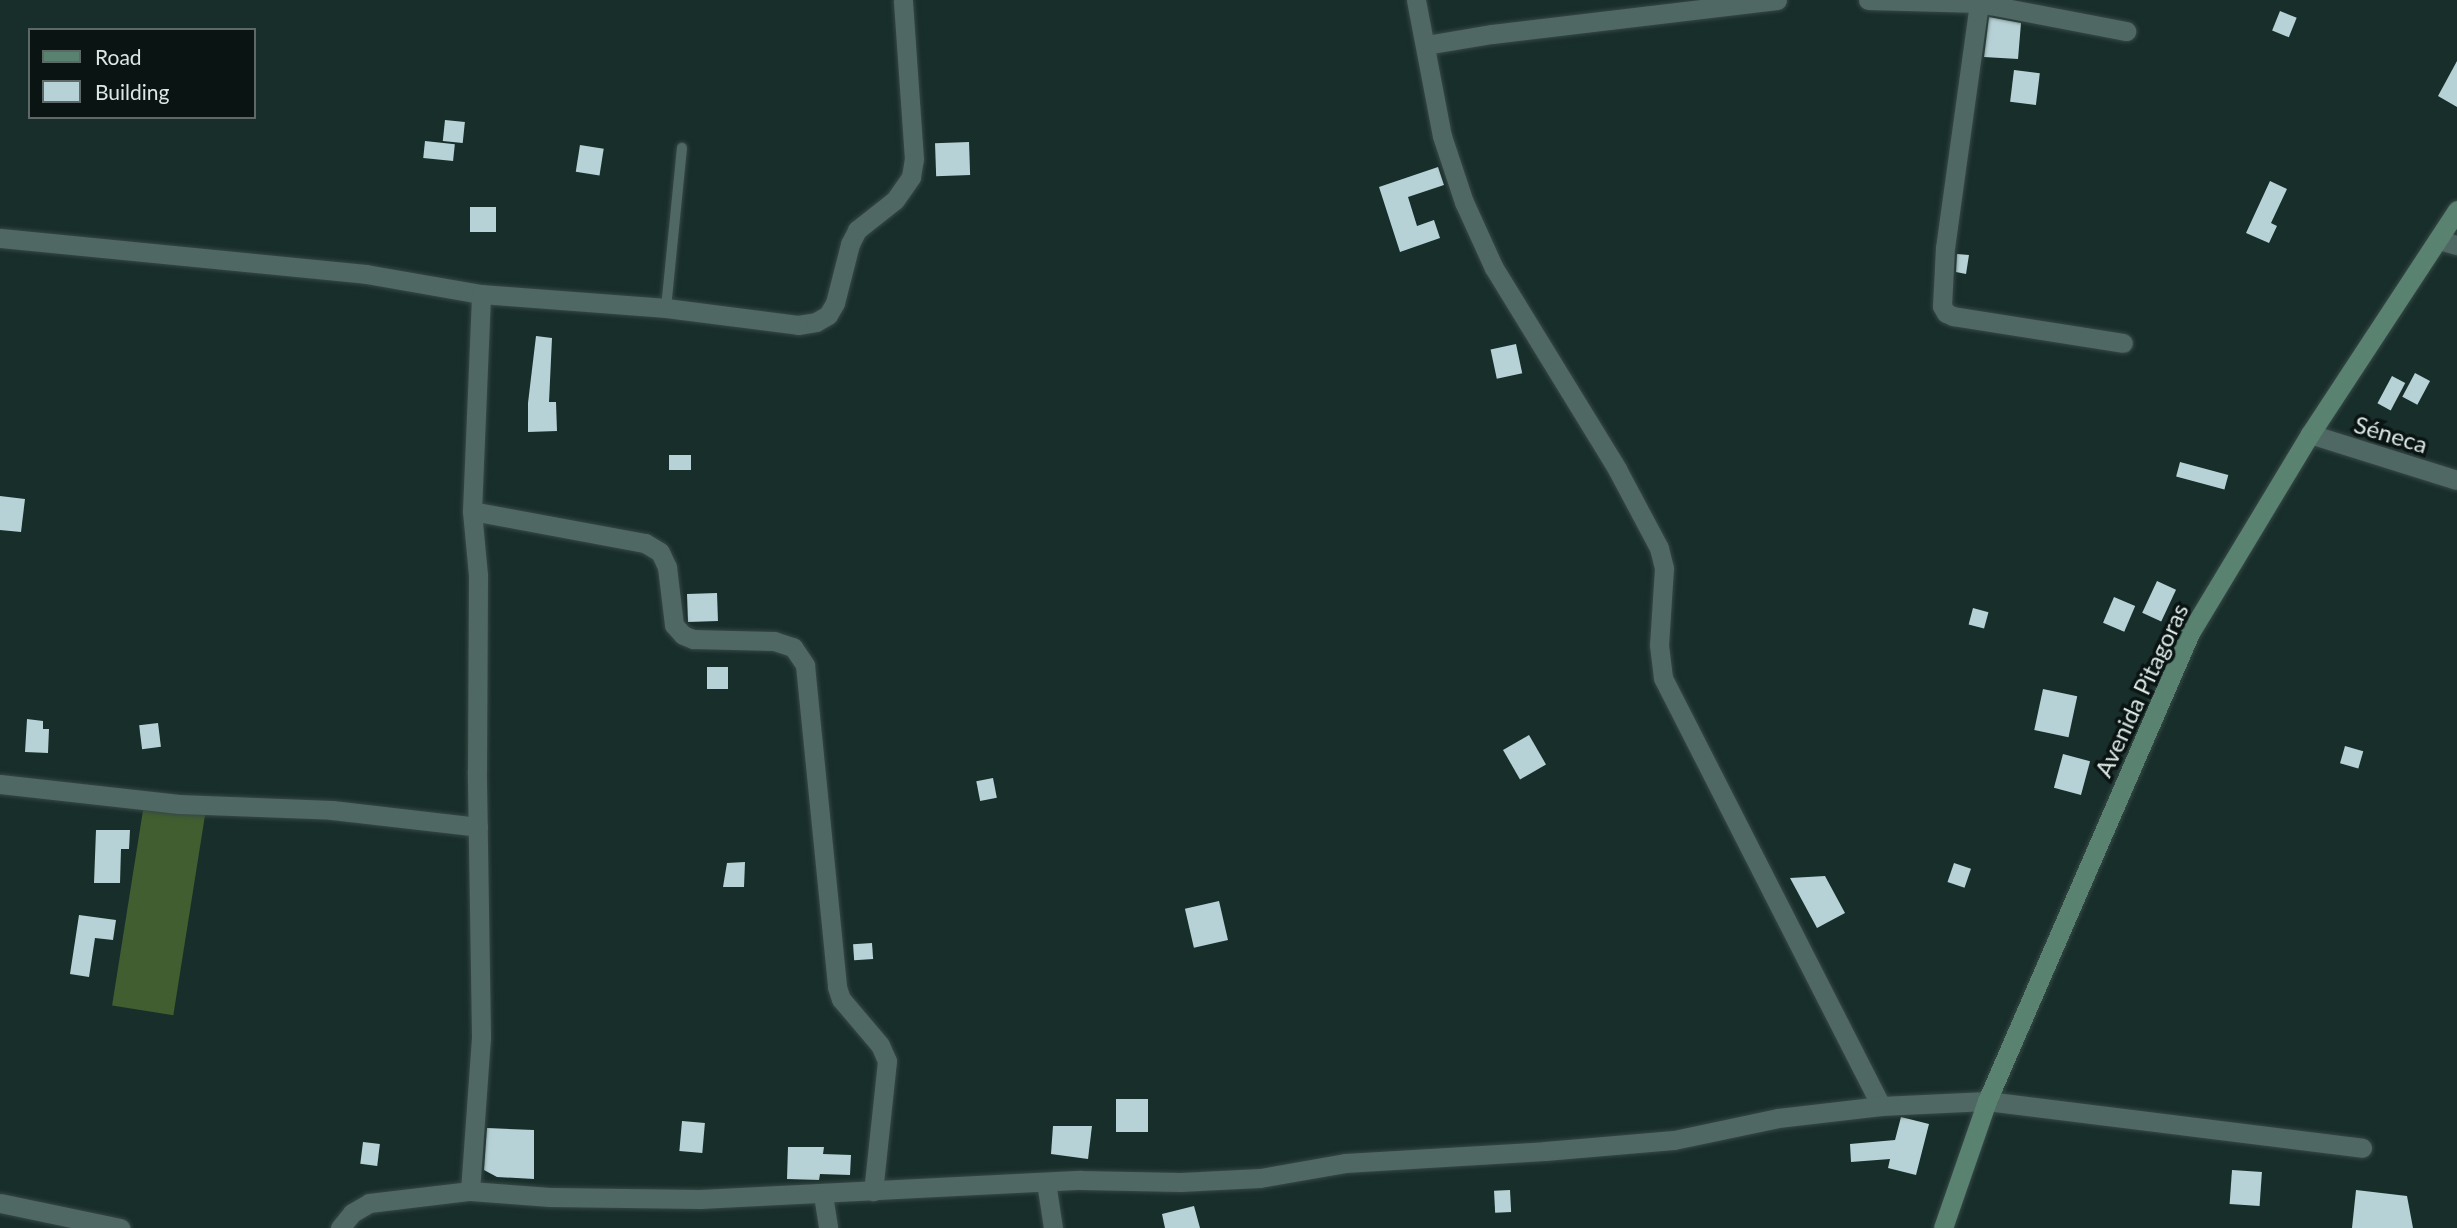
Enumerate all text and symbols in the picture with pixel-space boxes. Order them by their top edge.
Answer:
legend [28,28,256,119]
text: Road [95,44,142,69]
text: Building [95,79,170,104]
street label: Séneca [2351,409,2431,459]
street label: Avenida Pitagoras [2088,599,2194,781]

